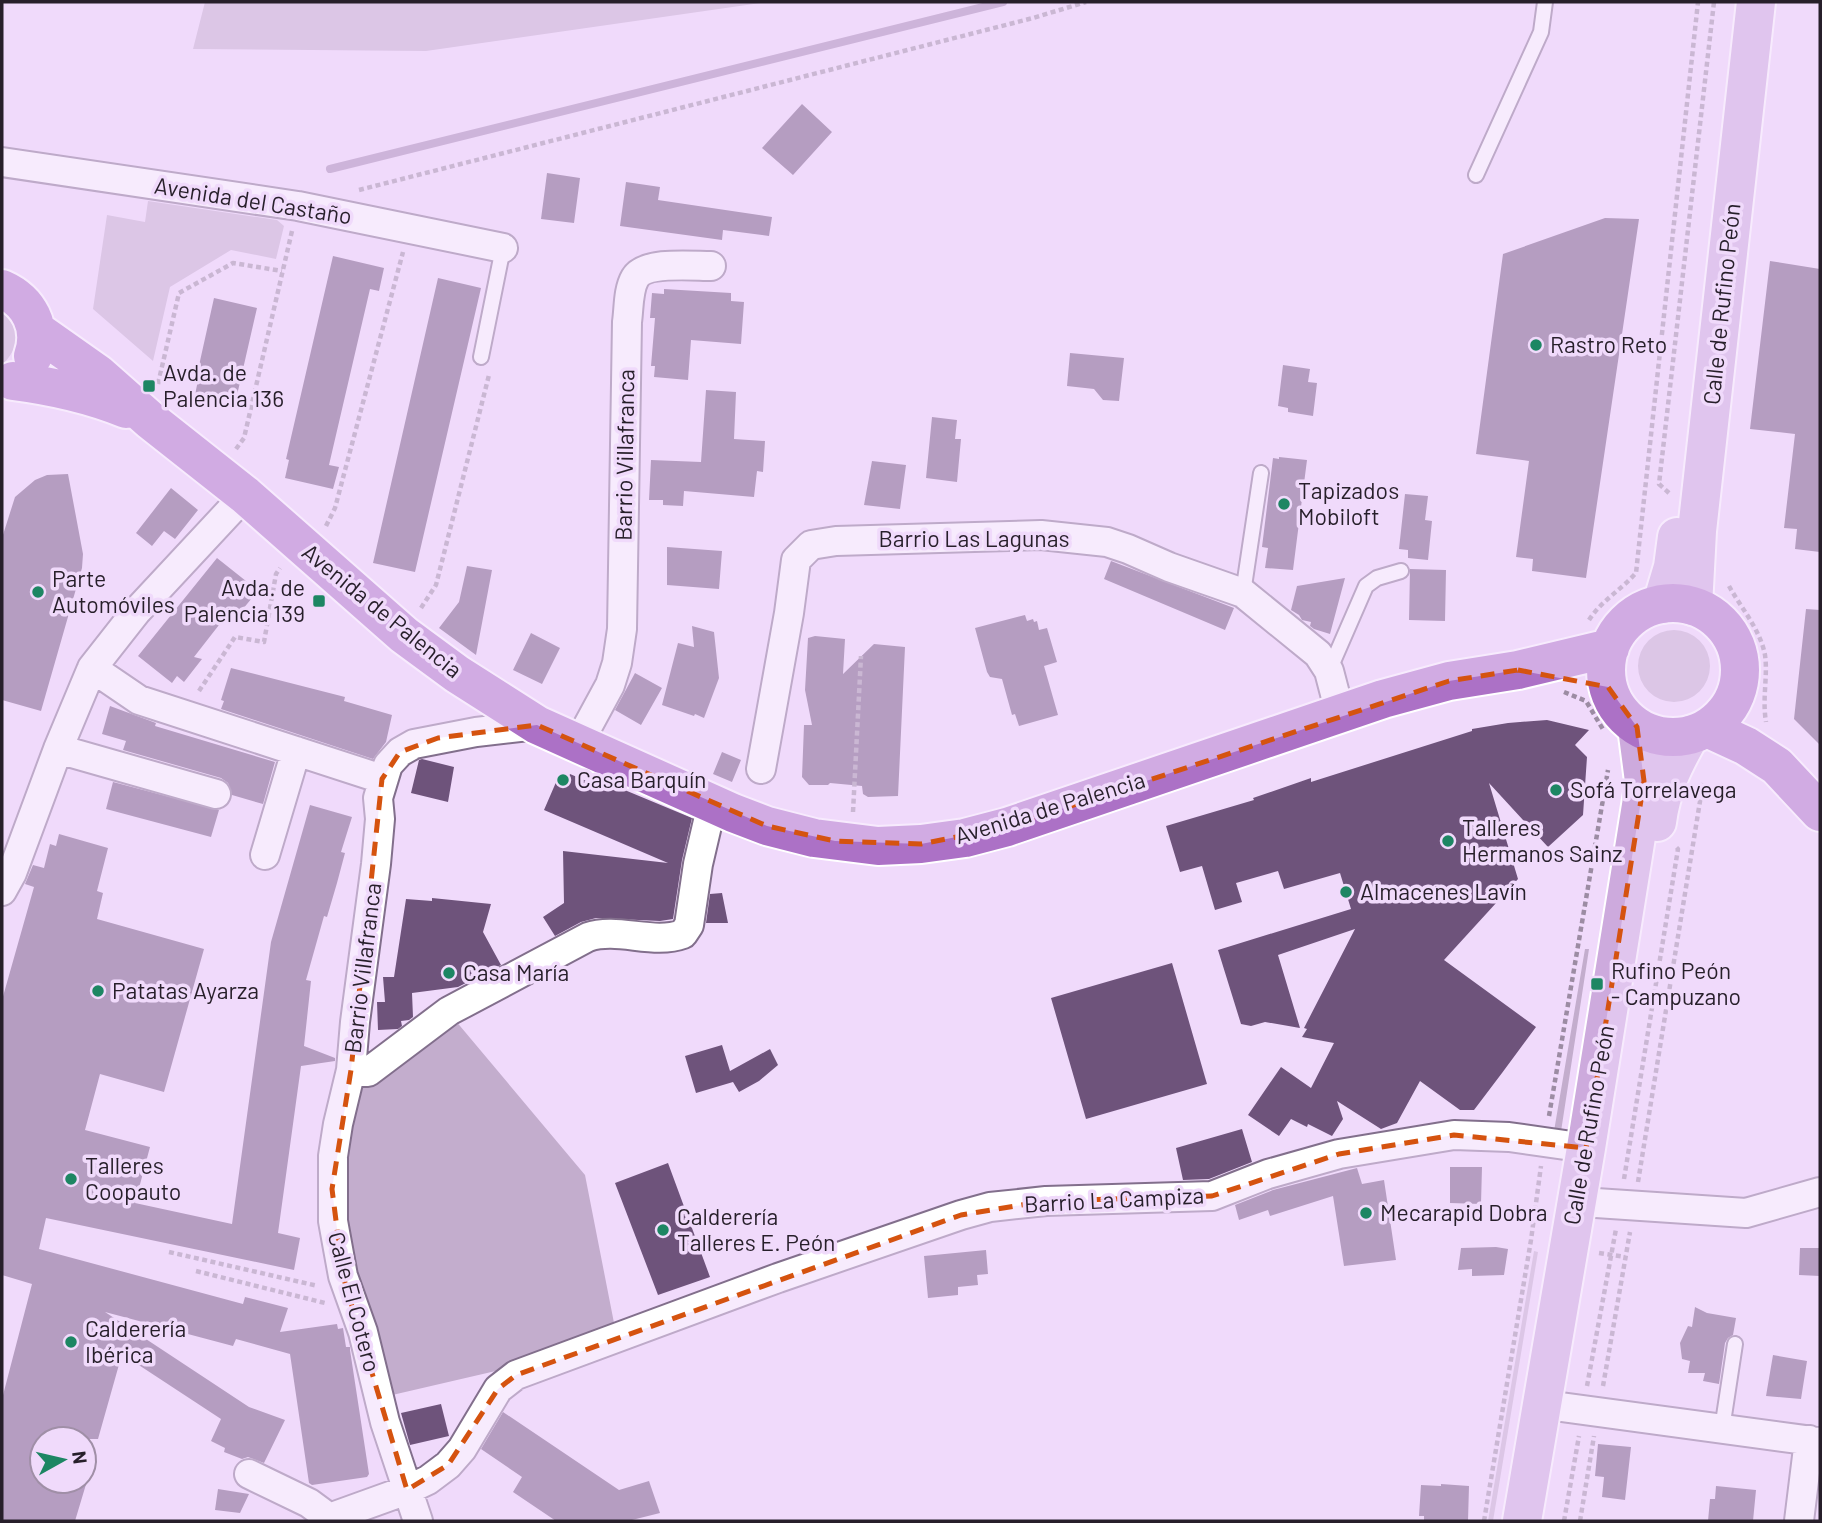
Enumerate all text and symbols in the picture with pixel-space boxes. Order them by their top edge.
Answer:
street label: Avenida del Castaño [152,171,354,229]
street label: Calle de Rufino Peón [1697,202,1746,406]
place label: Rastro Reto [1550,330,1667,358]
marker: Rastro Reto [1528,337,1544,353]
place label: Avda. de Palencia 136 [163,358,284,412]
street label: Barrio Villafranca [609,369,639,541]
marker: Avda. de Palencia 136 [141,378,157,394]
place label: Tapizados Mobiloft [1298,476,1399,530]
marker: Tapizados Mobiloft [1276,496,1292,512]
street label: Barrio Las Lagunas [879,524,1069,552]
street label: Avenida de Palencia [297,537,468,683]
place label: Parte Automóviles [52,564,175,618]
place label: Avda. de Palencia 139 [184,573,305,627]
marker: Parte Automóviles [30,584,46,600]
marker: Avda. de Palencia 139 [311,593,327,609]
place label: Casa Barquín [577,765,706,793]
street label: Avenida de Palencia [951,765,1148,849]
marker: Casa Barquín [555,772,571,788]
place label: Sofá Torrelavega [1570,775,1737,803]
marker: Sofá Torrelavega [1548,782,1564,798]
place label: Talleres Hermanos Sainz [1462,813,1623,867]
marker: Talleres Hermanos Sainz [1440,833,1456,849]
place label: Almacenes Lavín [1360,877,1527,905]
street label: Barrio Villafranca [338,881,386,1055]
marker: Almacenes Lavín [1338,884,1354,900]
place label: Rufino Peón - Campuzano [1611,956,1741,1010]
place label: Casa María [463,958,569,986]
marker: Casa María [441,965,457,981]
place label: Patatas Ayarza [112,976,259,1004]
marker: Rufino Peón - Campuzano [1589,976,1605,992]
marker: Patatas Ayarza [90,983,106,999]
street label: Calle de Rufino Peón [1557,1023,1619,1227]
place label: Talleres Coopauto [85,1151,181,1205]
marker: Talleres Coopauto [63,1171,79,1187]
street label: Barrio La Campiza [1023,1180,1205,1218]
place label: Mecarapid Dobra [1380,1198,1548,1226]
place label: Calderería Talleres E. Peón [677,1202,835,1256]
marker: Mecarapid Dobra [1358,1205,1374,1221]
marker: Calderería Talleres E. Peón [655,1222,671,1238]
street label: Calle El Cotero [323,1228,387,1375]
place label: Calderería Ibérica [85,1314,186,1368]
marker: Calderería Ibérica [63,1334,79,1350]
north arrow [28,1425,98,1495]
text: N [68,1450,93,1465]

